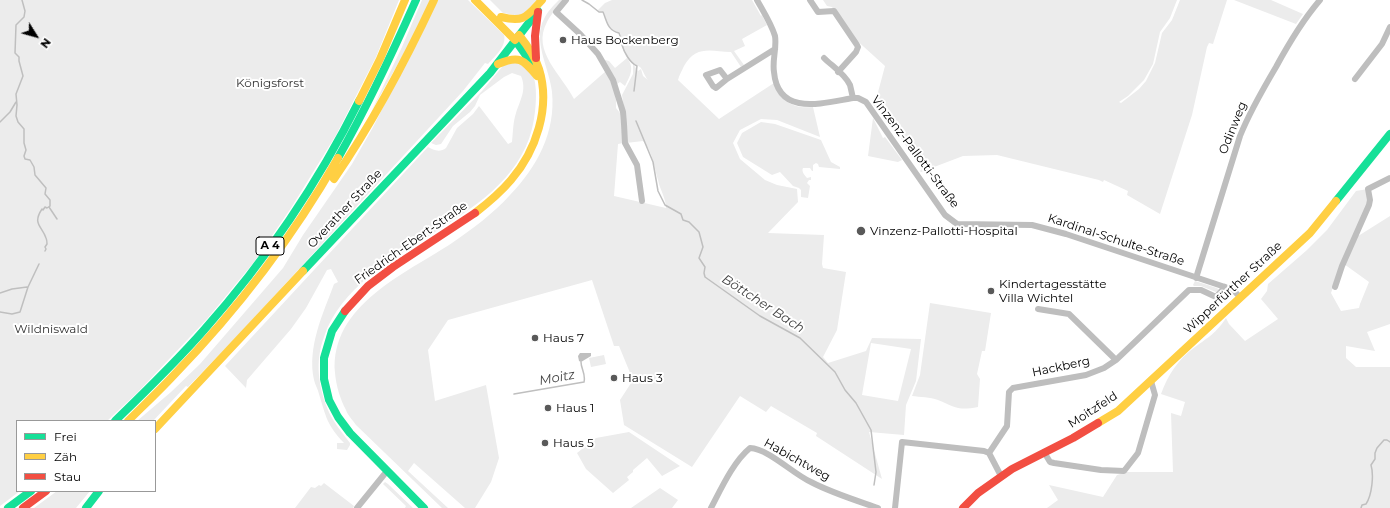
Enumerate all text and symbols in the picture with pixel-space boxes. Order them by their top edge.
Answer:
north arrow [16,16,56,56]
place label: Haus Bockenberg [571,33,679,47]
text: N [37,35,54,51]
marker: Haus Bockenberg [558,35,568,45]
park label: Königsforst [236,76,304,90]
street label: Vinzenz-Pallotti-Straße [868,93,962,211]
street label: Odinweg [1216,100,1250,156]
street label: Overather Straße [305,167,385,251]
street label: Friedrich-Ebert-Straße [352,199,470,287]
street label: Kardinal-Schulte-Straße [1046,211,1186,269]
place label: Vinzenz-Pallotti-Hospital [870,224,1018,238]
marker: Vinzenz-Pallotti-Hospital [855,225,867,237]
road number: A 4 [256,237,284,255]
street label: Wipperfürther Straße [1181,239,1285,337]
water label: Böttcher Bach [719,272,807,336]
place label: Kindertagesstätte Villa Wichtel [999,277,1106,305]
marker: Kindertagesstätte Villa Wichtel [986,286,996,296]
park label: Wildniswald [14,322,88,336]
place label: Haus 7 [543,331,584,345]
marker: Haus 7 [530,333,540,343]
street label: Hackberg [1031,354,1091,380]
water label: Moitz [538,367,576,389]
place label: Haus 3 [622,371,663,385]
marker: Haus 3 [609,373,619,383]
street label: Moitzfeld [1066,389,1120,431]
place label: Haus 1 [556,401,594,415]
marker: Haus 1 [543,403,553,413]
legend [16,420,156,492]
text: Frei [54,429,77,444]
place label: Haus 5 [553,436,594,450]
street label: Habichtweg [761,436,833,484]
marker: Haus 5 [540,438,550,448]
text: Zäh [54,449,77,464]
text: Stau [54,469,81,484]

